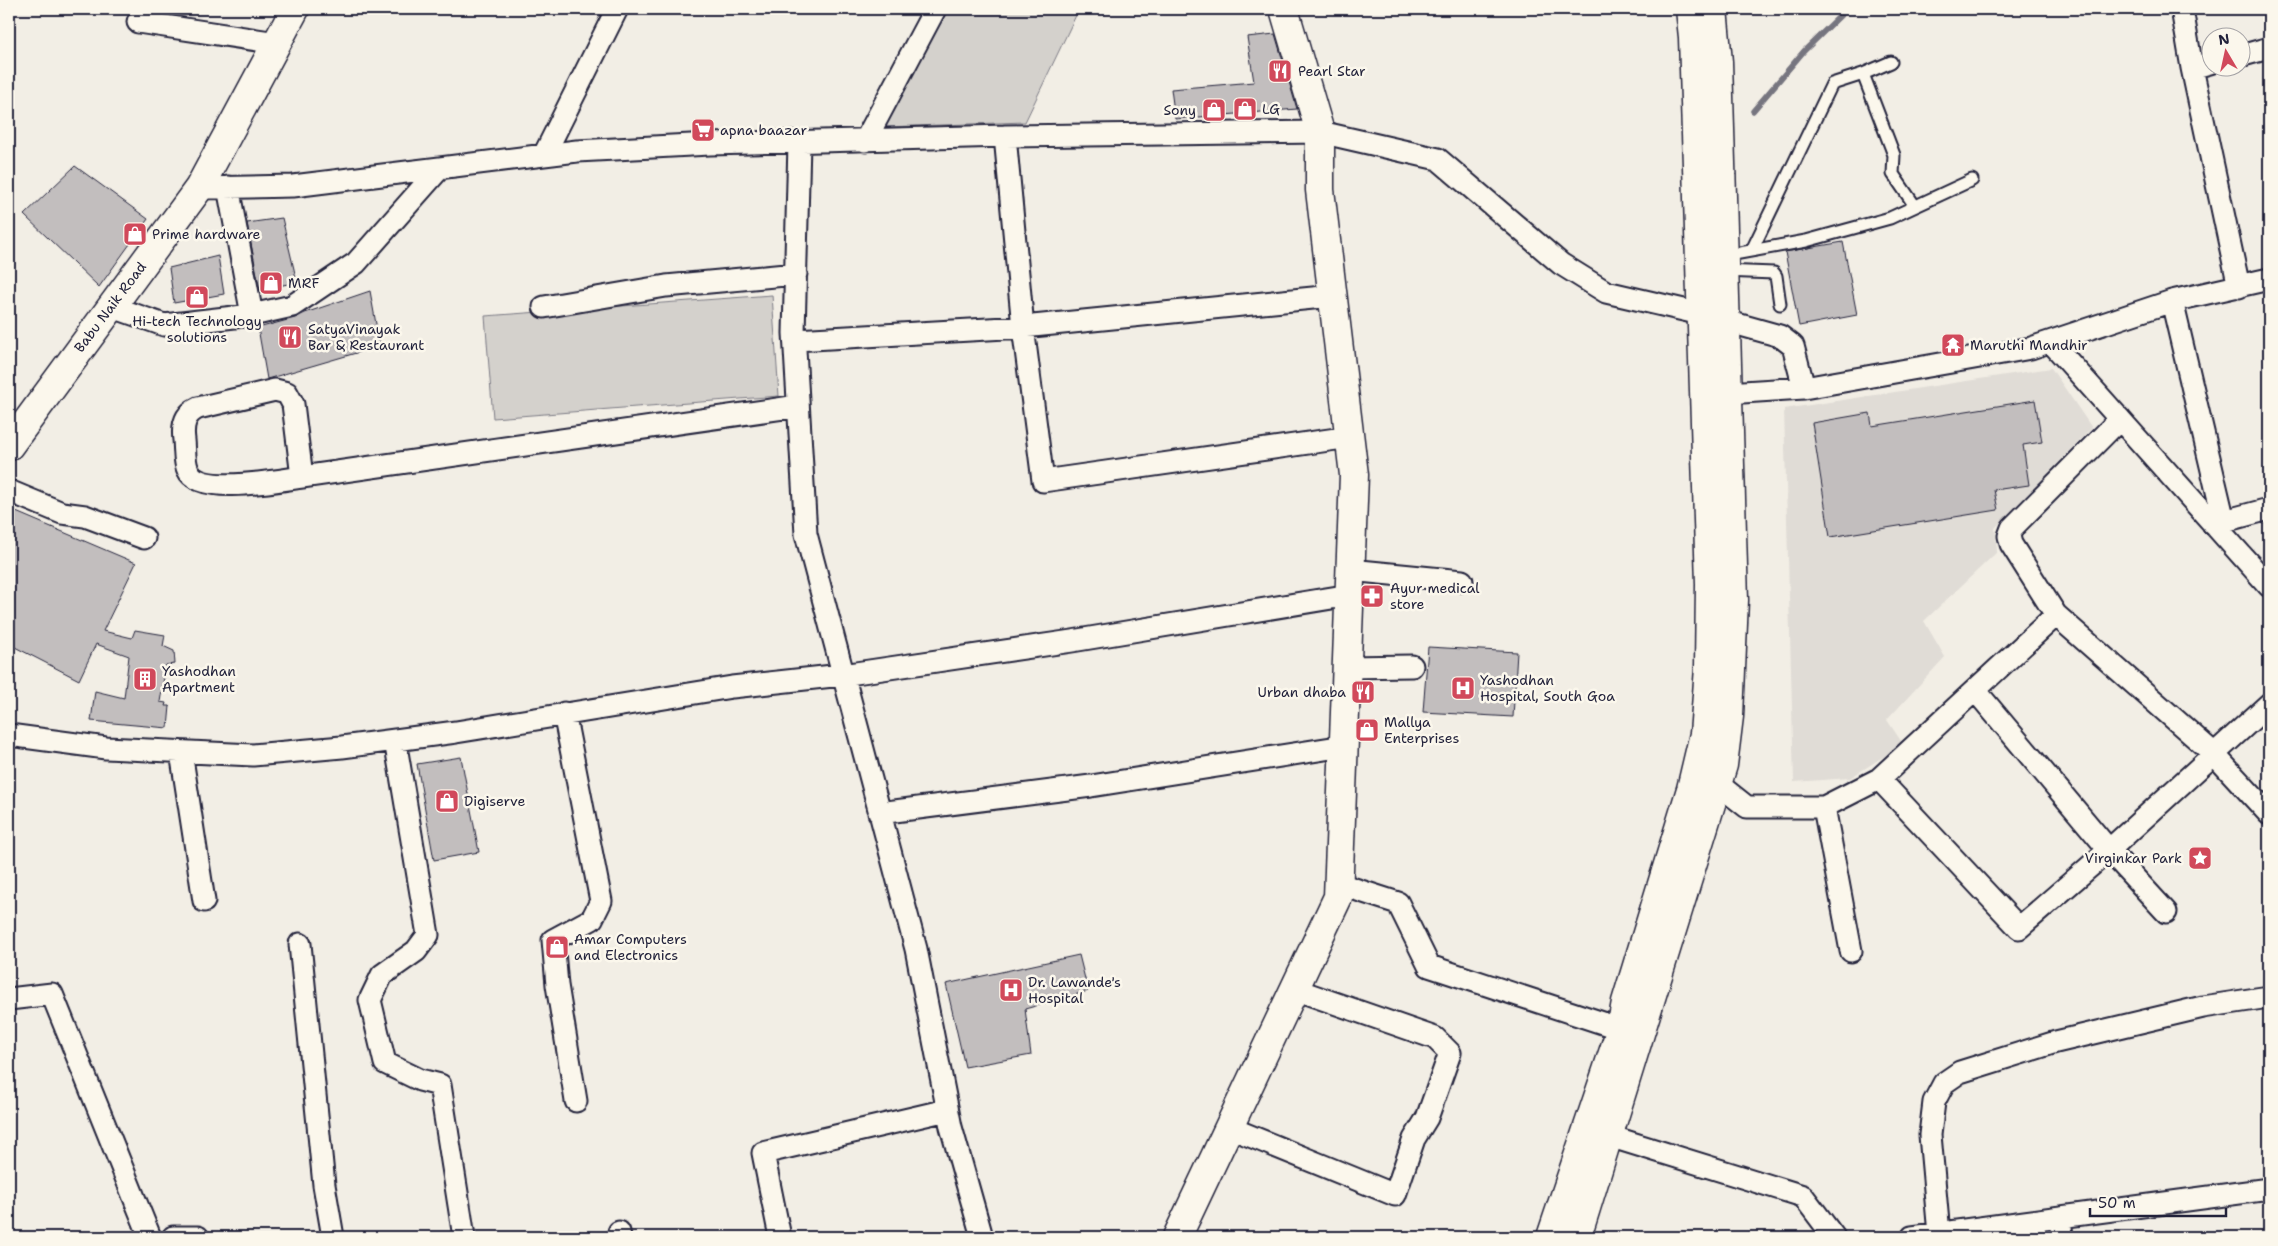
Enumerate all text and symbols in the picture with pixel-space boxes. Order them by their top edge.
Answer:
north arrow [2200,28,2250,78]
text: N [2217,29,2231,49]
restaurant icon: Pearl Star [1267,58,1293,84]
place label: Pearl Star [1298,62,1366,80]
shop icon: LG [1232,96,1258,122]
shop icon: Sony [1201,97,1227,123]
place label: LG [1262,100,1280,118]
place label: Sony [1163,101,1196,119]
supermarket icon: apna baazar [690,117,716,143]
place label: apna baazar [720,121,807,139]
shop icon: Prime hardware [122,221,148,247]
place label: Prime hardware [152,225,261,243]
street label: Babu Naik Road [70,258,150,356]
shop icon: MRF [258,270,284,296]
place label: MRF [288,274,319,292]
shop icon: Hi-tech Technology solutions [184,284,210,310]
place label: Hi-tech Technology solutions [132,312,262,346]
place label: SatyaVinayak Bar & Restaurant [308,320,424,354]
restaurant icon: SatyaVinayak Bar & Restaurant [277,324,303,350]
temple icon: Maruthi Mandhir [1940,332,1966,358]
place label: Maruthi Mandhir [1970,336,2088,354]
place label: Ayur medical store [1390,579,1480,613]
pharmacy icon: Ayur medical store [1359,583,1385,609]
place label: Yashodhan Apartment [162,662,236,696]
building icon: Yashodhan Apartment [132,666,158,692]
place label: Yashodhan Hospital, South Goa [1480,671,1615,705]
hospital icon: Yashodhan Hospital, South Goa [1450,675,1476,701]
restaurant icon: Urban dhaba [1350,679,1376,705]
place label: Urban dhaba [1257,683,1346,701]
place label: Mallya Enterprises [1384,713,1460,747]
shop icon: Mallya Enterprises [1354,717,1380,743]
shop icon: Digiserve [434,788,460,814]
place label: Digiserve [464,792,525,810]
place icon: Virginkar Park [2187,845,2213,871]
place label: Virginkar Park [2084,849,2182,867]
place label: Amar Computers and Electronics [574,930,687,964]
shop icon: Amar Computers and Electronics [544,934,570,960]
place label: Dr. Lawande's Hospital [1028,973,1121,1007]
hospital icon: Dr. Lawande's Hospital [998,977,1024,1003]
scale bar [2090,1186,2227,1218]
text: 50 m [2098,1193,2136,1213]

